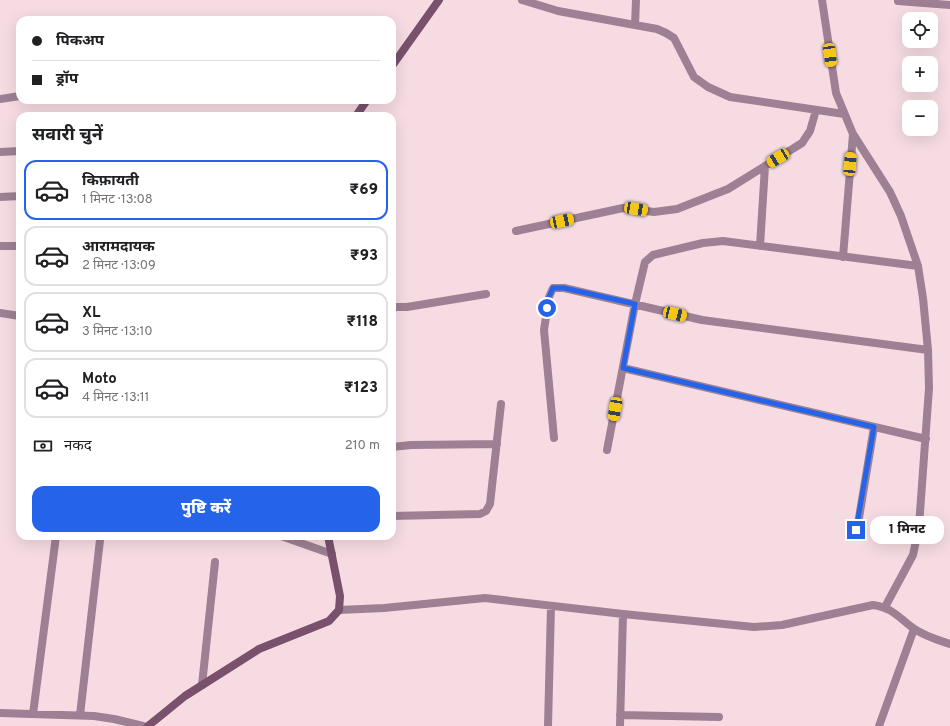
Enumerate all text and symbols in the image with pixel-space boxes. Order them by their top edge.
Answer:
map controls [902,12,938,136]
button: locate [902,12,938,48]
text: पिकअप [56,32,104,51]
car [822,42,838,68]
button: + [902,56,938,92]
text: ड्रॉप [56,70,78,89]
button: − [902,100,938,136]
text: सवारी चुनें [32,124,103,147]
car [765,147,791,169]
car [843,152,857,176]
icon: car [34,172,70,208]
text: किफ़ायती [82,172,139,191]
text: ₹69 [349,181,378,200]
text: 1 मिनट · 13:08 [82,192,153,208]
car [623,201,649,217]
car [549,213,575,229]
icon: car [34,238,70,274]
text: आरामदायक [82,238,155,257]
text: ₹93 [350,247,378,266]
text: 2 मिनट · 13:09 [82,258,156,274]
route start [538,299,556,317]
icon: car [34,304,70,340]
text: XL [82,304,100,323]
car [662,305,688,323]
text: ₹118 [346,313,378,332]
text: 3 मिनट · 13:10 [82,324,153,340]
icon: car [34,370,70,406]
text: Moto [82,370,117,389]
text: ₹123 [344,379,378,398]
text: 4 मिनट · 13:11 [82,390,149,406]
car [607,396,623,422]
icon: cash [32,435,54,457]
text: नकद [64,437,92,456]
text: 210 m [345,438,380,454]
button: पुष्टि करें [32,486,380,532]
callout: 1 मिनट [870,516,944,544]
route end [847,521,865,539]
text: 1 मिनट [889,522,925,538]

